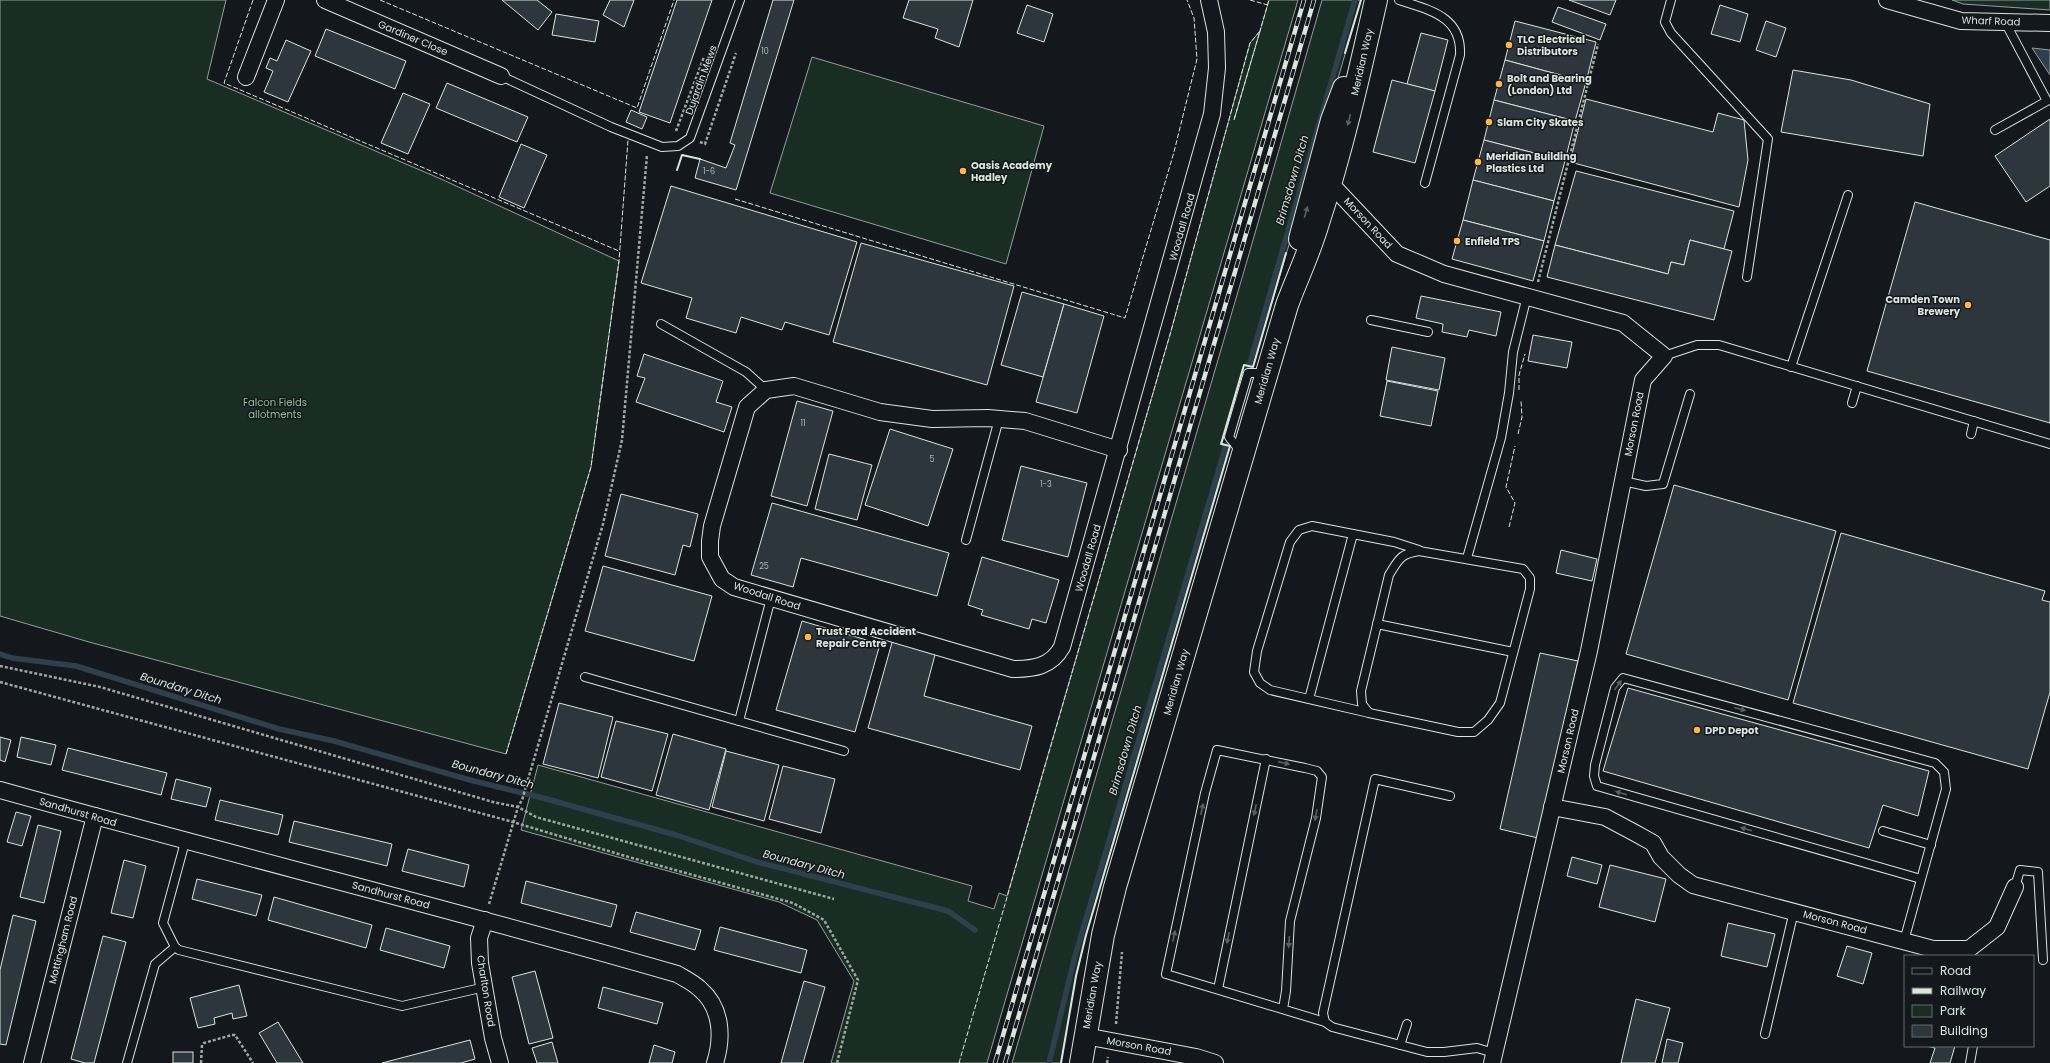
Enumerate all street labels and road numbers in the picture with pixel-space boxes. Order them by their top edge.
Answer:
street label: Wharf Road [1961,12,2021,30]
street label: Gardiner Close [376,17,450,59]
street label: Meridian Way [1347,27,1377,97]
street label: Dujardin Mews [681,43,721,117]
street label: Woodall Road [1165,191,1199,263]
street label: Morson Road [1340,194,1396,252]
street label: Meridian Way [1250,336,1284,406]
street label: Morson Road [1620,390,1648,458]
street label: Woodall Road [1071,522,1105,594]
street label: Woodall Road [732,578,802,614]
street label: Meridian Way [1159,647,1193,717]
street label: Morson Road [1553,707,1583,775]
street label: Sandhurst Road [38,794,118,830]
street label: Sandhurst Road [350,877,432,913]
street label: Mottingham Road [45,894,81,986]
street label: Morson Road [1801,906,1869,938]
street label: Charlton Road [473,954,499,1028]
street label: Meridian Way [1079,960,1105,1030]
street label: Morson Road [1105,1033,1173,1059]

